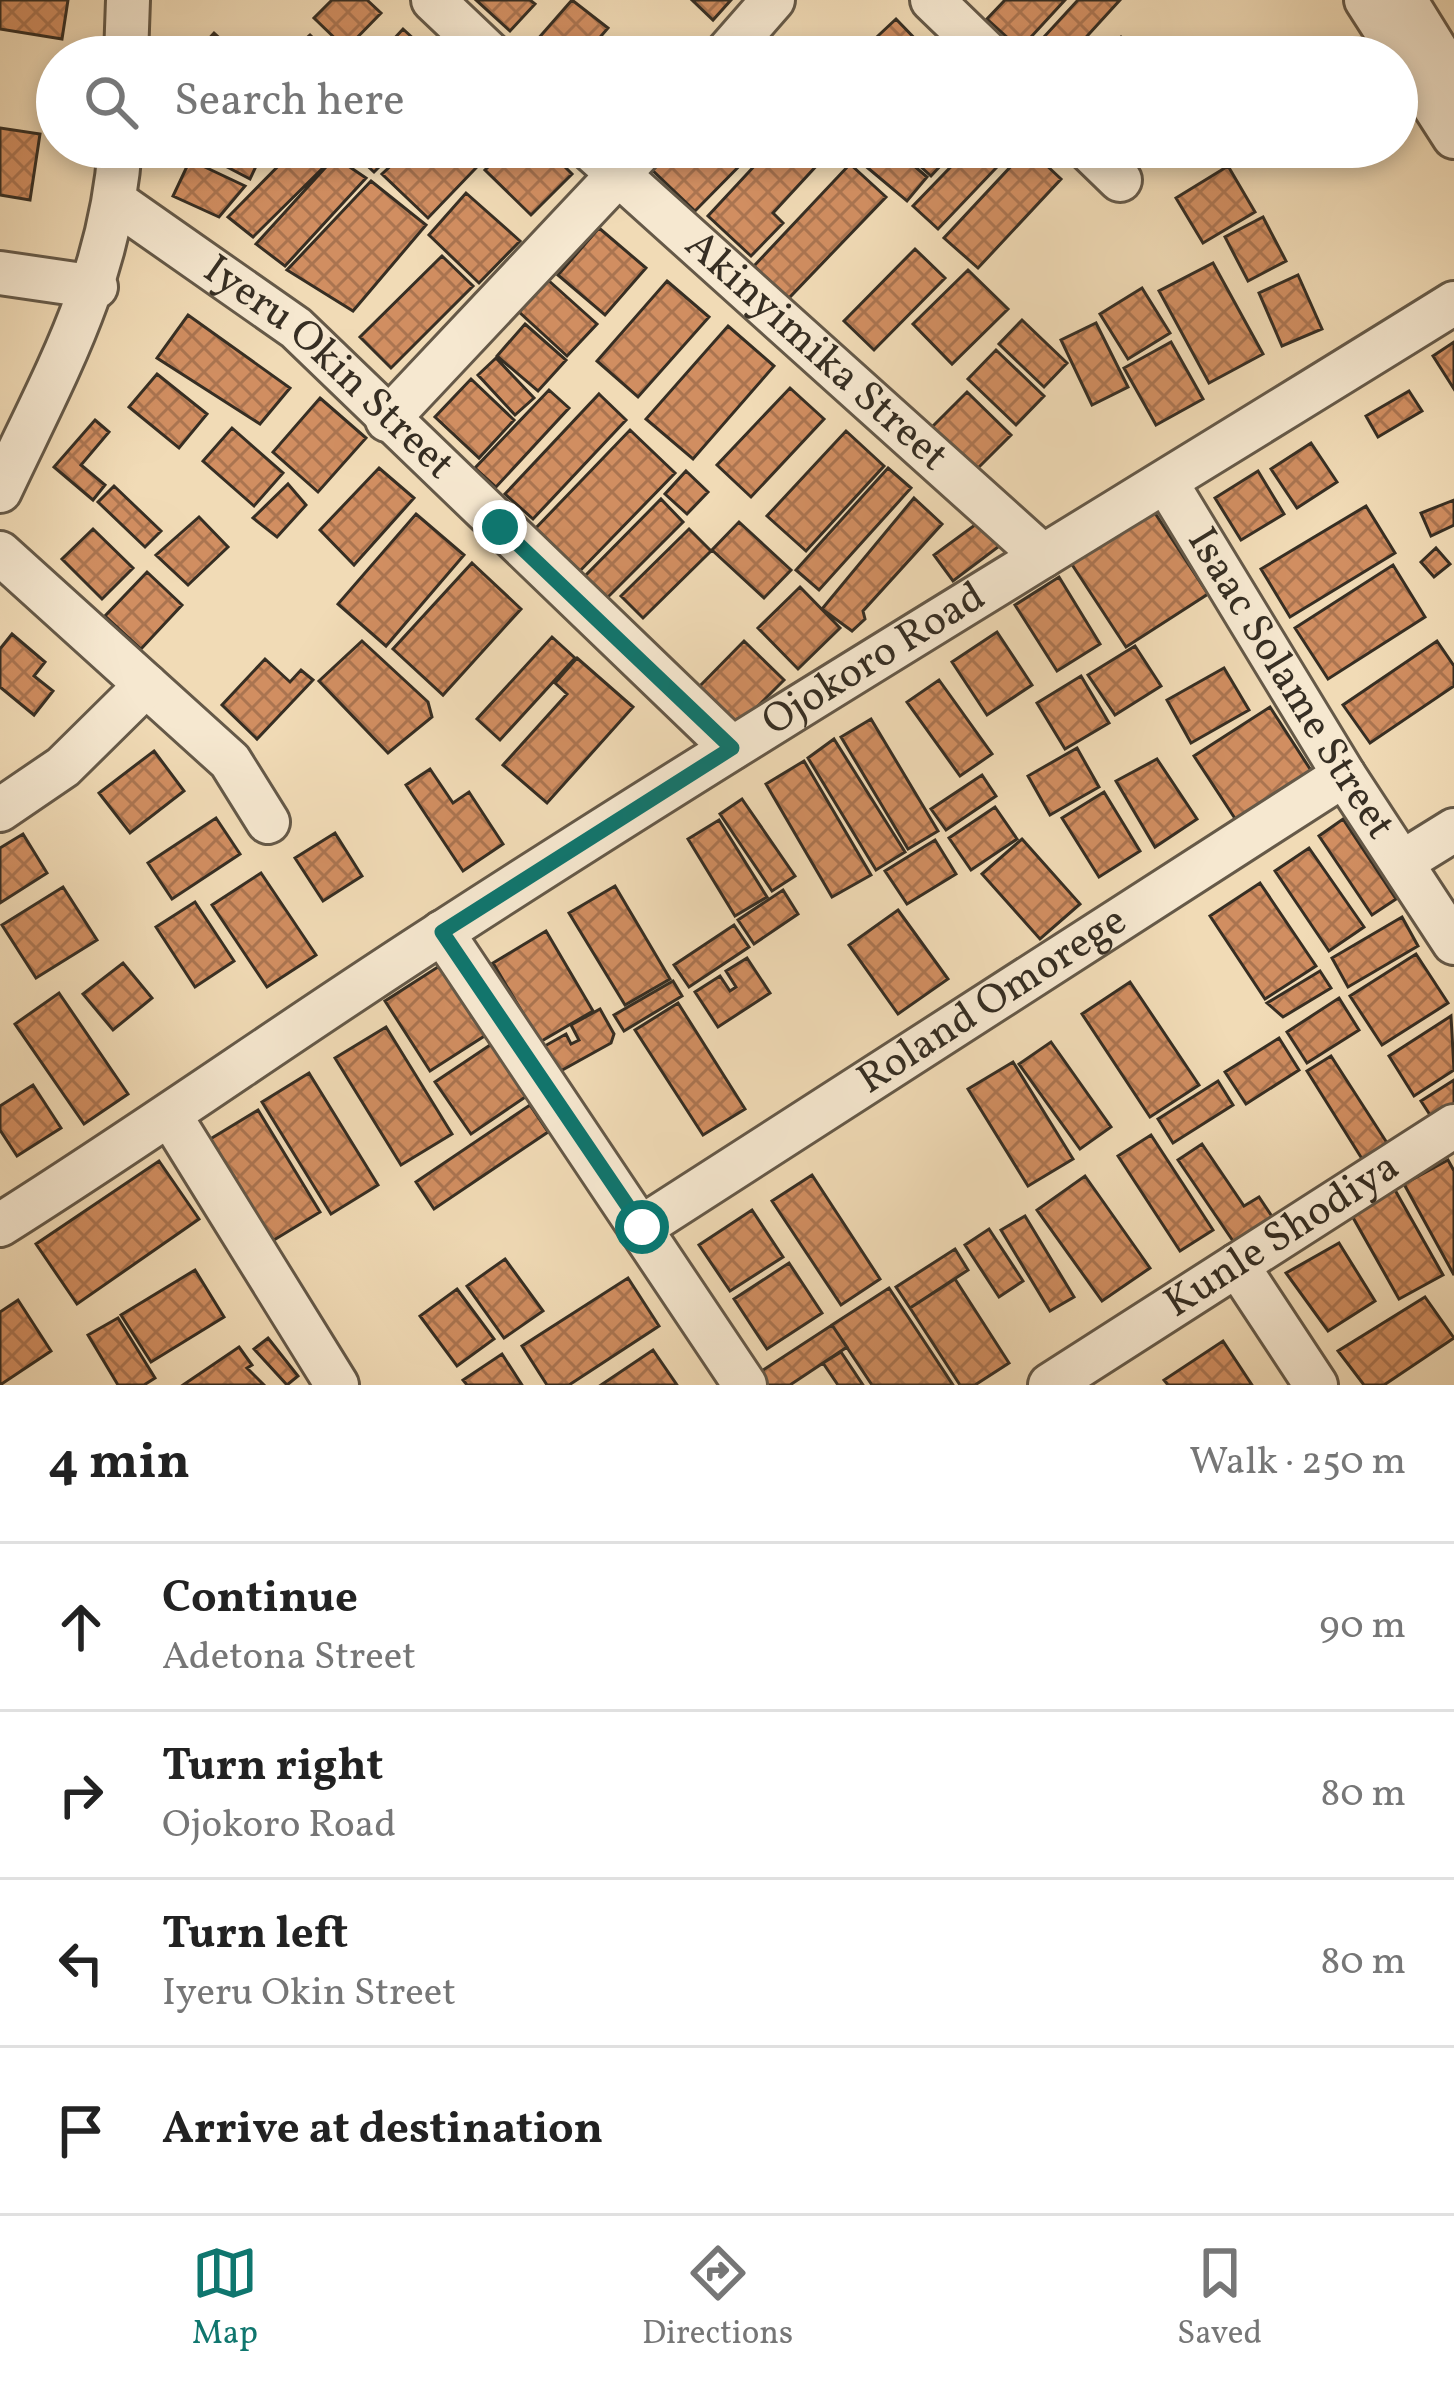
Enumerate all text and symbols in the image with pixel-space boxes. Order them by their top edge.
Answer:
search box [36,36,1418,168]
icon: search [78,69,144,135]
text: Search here [174,71,405,134]
street label: Akinyimika Street [671,217,960,486]
street label: Iyeru Okin Street [191,242,467,494]
route end [473,500,527,554]
street label: Isaac Solame Street [1171,517,1408,852]
street label: Ojokoro Road [751,569,997,752]
street label: Roland Omorege [846,893,1139,1110]
street label: Kunle Shodiya [1153,1139,1411,1333]
route start [615,1200,669,1254]
text: 4 min [48,1428,190,1499]
text: Walk · 250 m [1189,1436,1406,1490]
text: Continue [162,1568,358,1631]
icon: ahead [48,1594,114,1660]
text: 90 m [1319,1600,1406,1654]
text: Adetona Street [162,1631,416,1685]
text: Turn right [162,1736,383,1799]
icon: right [48,1762,114,1828]
text: 80 m [1320,1768,1406,1822]
text: Ojokoro Road [162,1799,396,1853]
text: Turn left [162,1904,348,1967]
icon: left [48,1930,114,1996]
text: 80 m [1320,1936,1406,1990]
text: Iyeru Okin Street [162,1967,456,2021]
icon: arrive [48,2098,114,2164]
text: Arrive at destination [162,2099,603,2162]
tab: Map [192,2240,258,2358]
tab: Directions [642,2240,793,2358]
tab: Saved [1177,2240,1262,2358]

